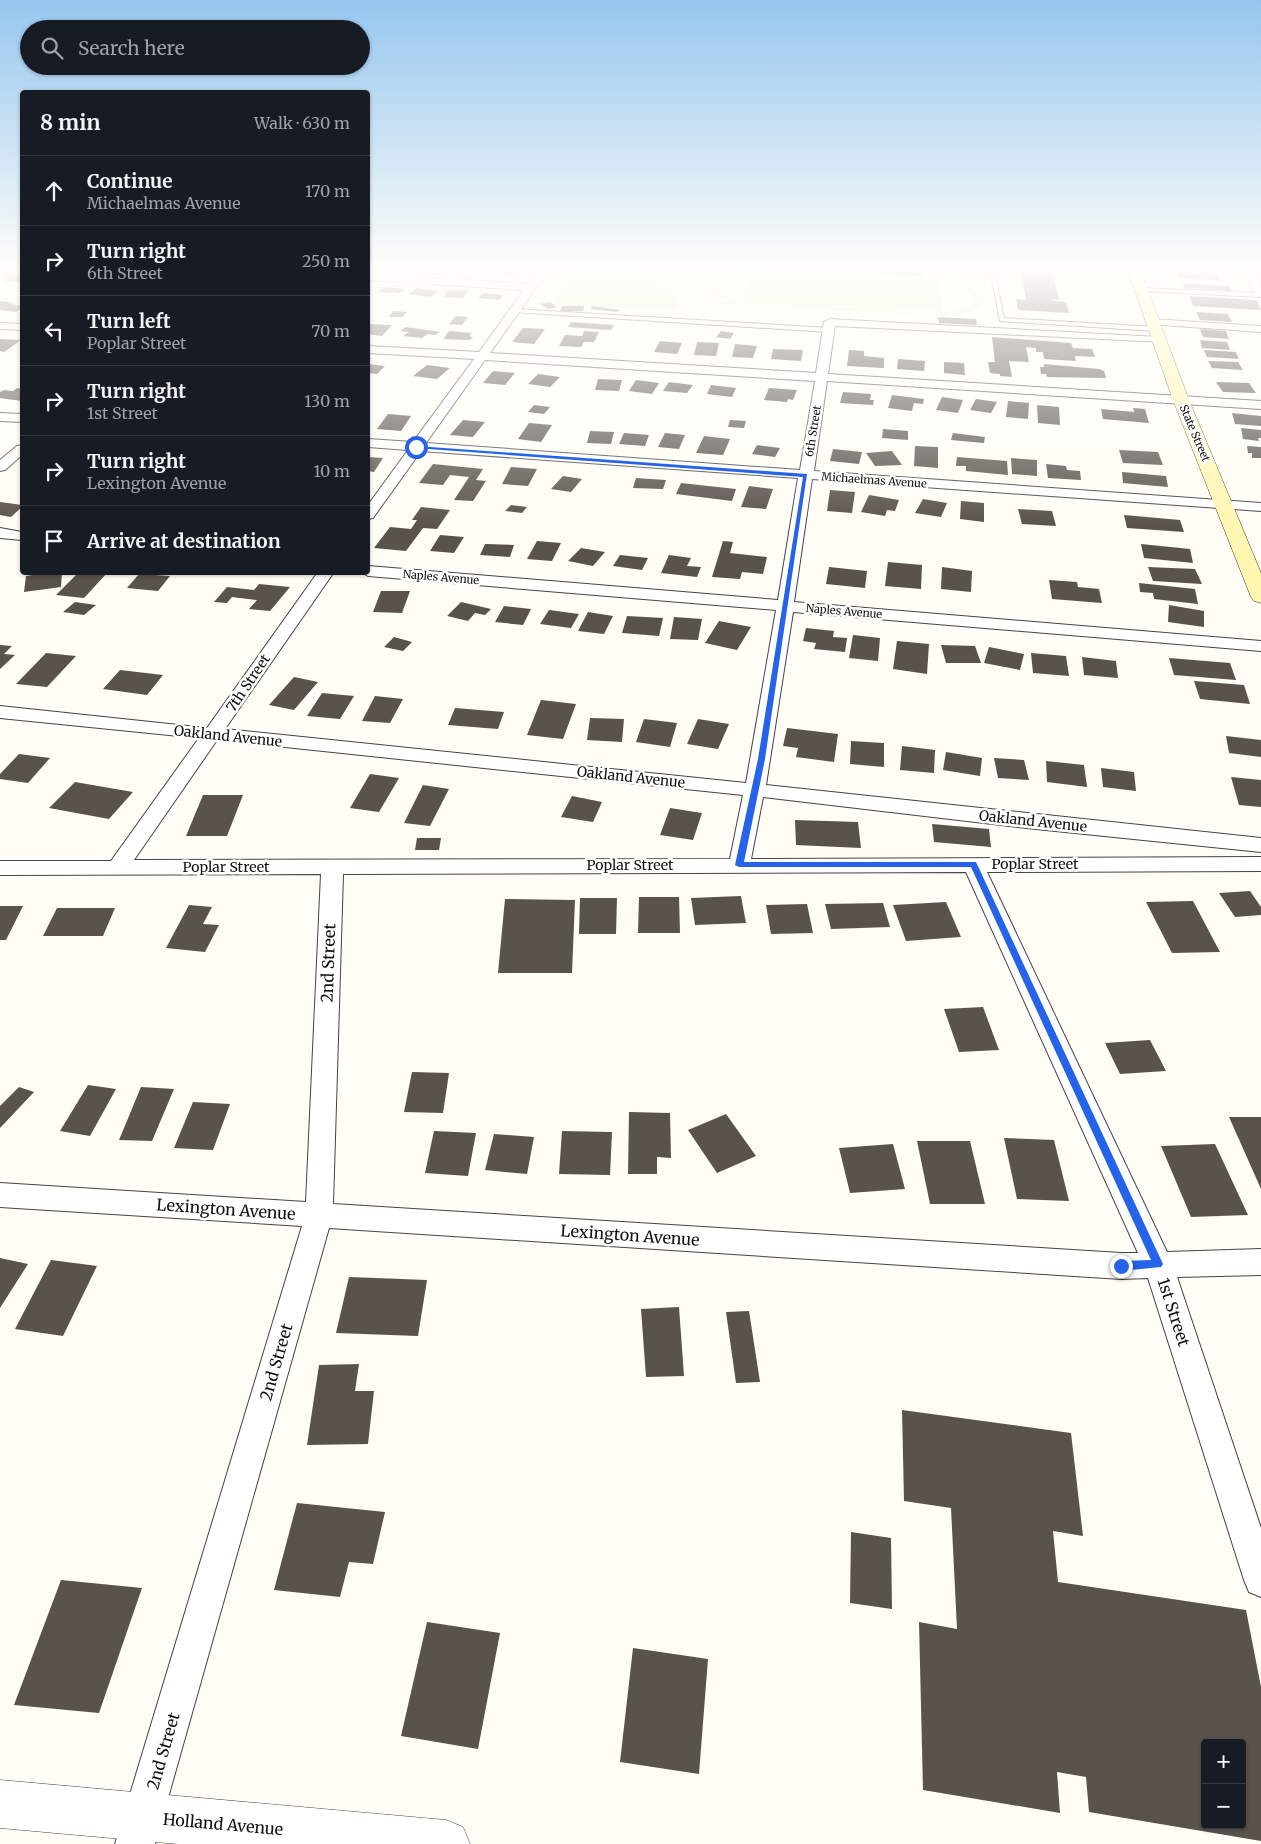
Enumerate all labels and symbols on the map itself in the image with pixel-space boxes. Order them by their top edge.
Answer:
street label: State Street [1177,402,1214,464]
street label: 6th Street [802,403,824,458]
route start [405,436,428,459]
street label: Michaelmas Avenue [821,469,927,491]
street label: Naples Avenue [402,567,480,587]
street label: Naples Avenue [805,601,883,621]
street label: 7th Street [222,650,274,715]
street label: Oakland Avenue [173,721,283,751]
street label: Oakland Avenue [576,762,686,792]
street label: Oakland Avenue [978,806,1088,836]
street label: Poplar Street [992,855,1079,873]
street label: Poplar Street [587,856,674,874]
street label: Poplar Street [183,858,270,876]
street label: 2nd Street [317,922,339,1003]
street label: Lexington Avenue [156,1194,296,1224]
street label: Lexington Avenue [560,1220,700,1250]
route end [1110,1255,1133,1278]
street label: 1st Street [1154,1275,1195,1349]
street label: 2nd Street [255,1320,297,1403]
street label: 2nd Street [142,1709,184,1792]
street label: Holland Avenue [162,1809,284,1839]

